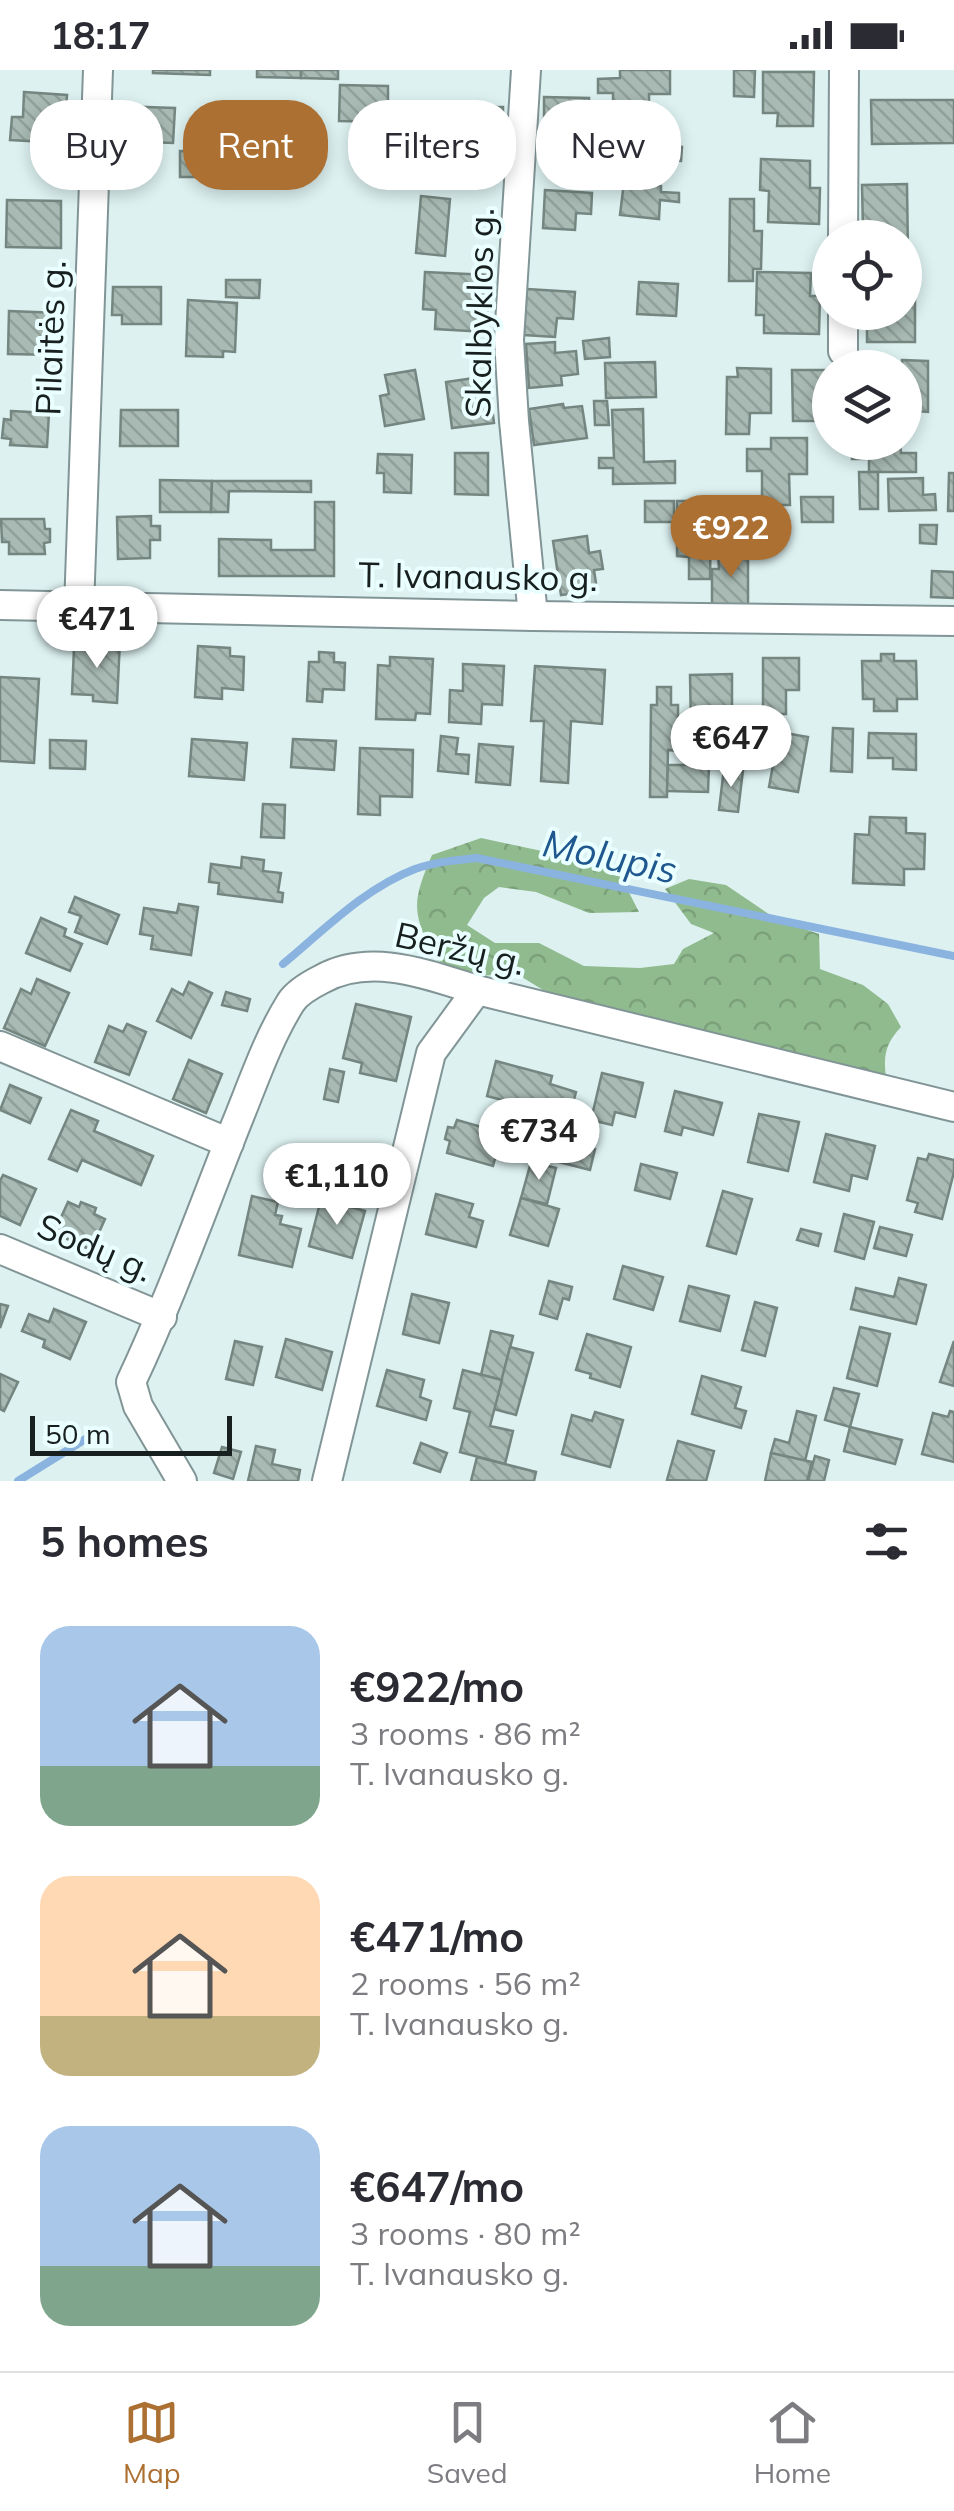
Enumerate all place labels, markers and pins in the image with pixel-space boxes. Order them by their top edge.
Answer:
pin: €922 [672,495,790,580]
pin: €471 [38,586,156,671]
pin: €647 [672,705,790,790]
pin: €734 [480,1098,598,1183]
pin: €1,110 [256,1143,418,1228]

